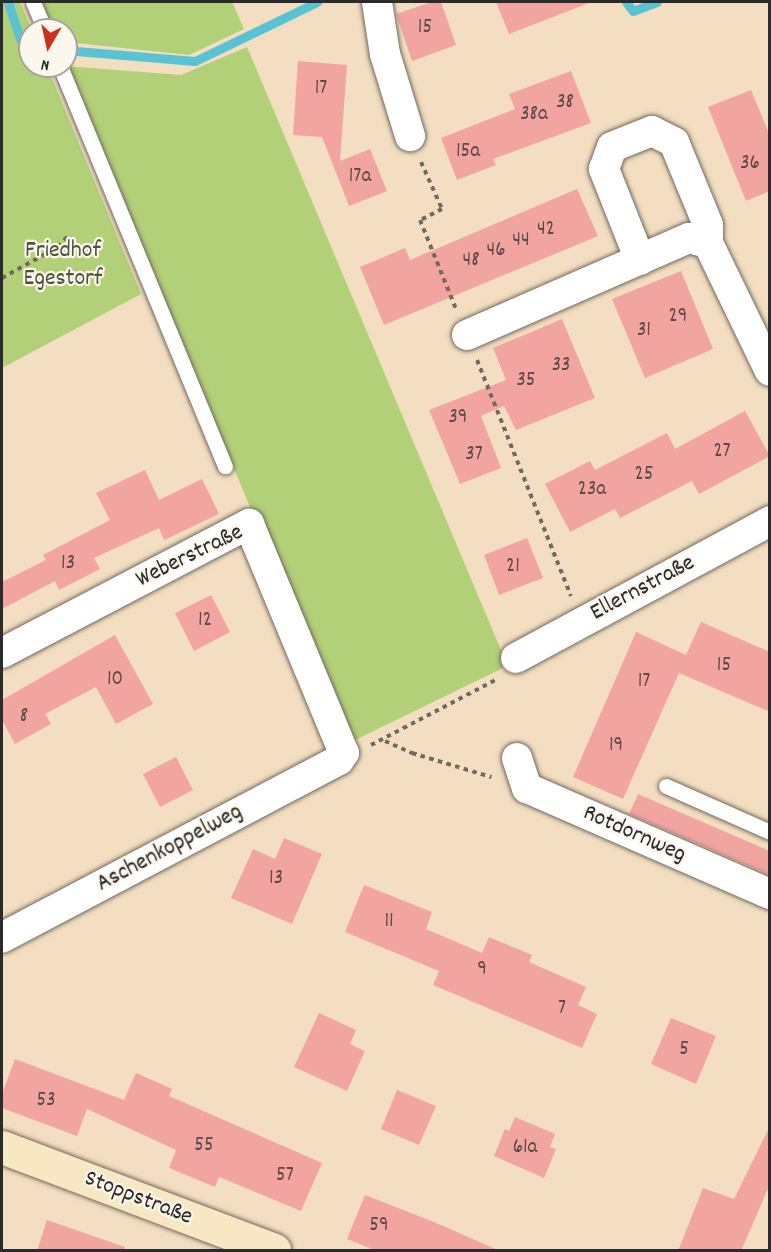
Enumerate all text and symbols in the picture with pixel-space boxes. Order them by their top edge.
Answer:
house number: 15 [418,15,432,41]
north arrow [18,18,78,78]
text: N [40,52,51,76]
house number: 17 [315,76,327,102]
house number: 38 [556,90,574,116]
house number: 38a [520,102,548,128]
house number: 15a [456,139,480,165]
house number: 36 [740,151,760,177]
house number: 17a [349,164,371,190]
house number: 42 [537,217,555,243]
house number: 44 [512,228,530,254]
park label: Friedhof Egestorf [24,238,102,294]
house number: 46 [486,238,506,264]
house number: 48 [462,248,480,274]
house number: 29 [669,304,687,330]
house number: 31 [637,318,651,344]
house number: 33 [552,353,570,379]
house number: 35 [516,368,536,394]
house number: 39 [449,405,467,431]
house number: 27 [713,439,731,465]
house number: 37 [465,442,483,468]
house number: 25 [635,462,653,488]
house number: 23a [578,477,606,503]
street label: Weberstraße [132,519,248,595]
street label: Ellernstraße [586,550,700,628]
house number: 13 [61,551,75,577]
house number: 21 [506,554,520,580]
house number: 12 [198,608,212,634]
house number: 15 [717,653,731,679]
house number: 10 [107,667,123,693]
house number: 17 [638,669,650,695]
house number: 8 [20,704,28,730]
house number: 19 [609,733,623,759]
street label: Aschenkoppelweg [92,799,248,899]
street label: Rotdornweg [578,800,690,870]
house number: 13 [269,866,283,892]
house number: 11 [384,909,394,935]
house number: 9 [477,957,487,983]
house number: 7 [558,996,566,1022]
house number: 5 [679,1037,689,1063]
house number: 53 [36,1088,56,1114]
house number: 55 [194,1133,214,1159]
house number: 61a [513,1135,537,1161]
house number: 57 [276,1163,294,1189]
street label: Stoppstraße [80,1165,196,1233]
house number: 59 [369,1213,389,1239]

